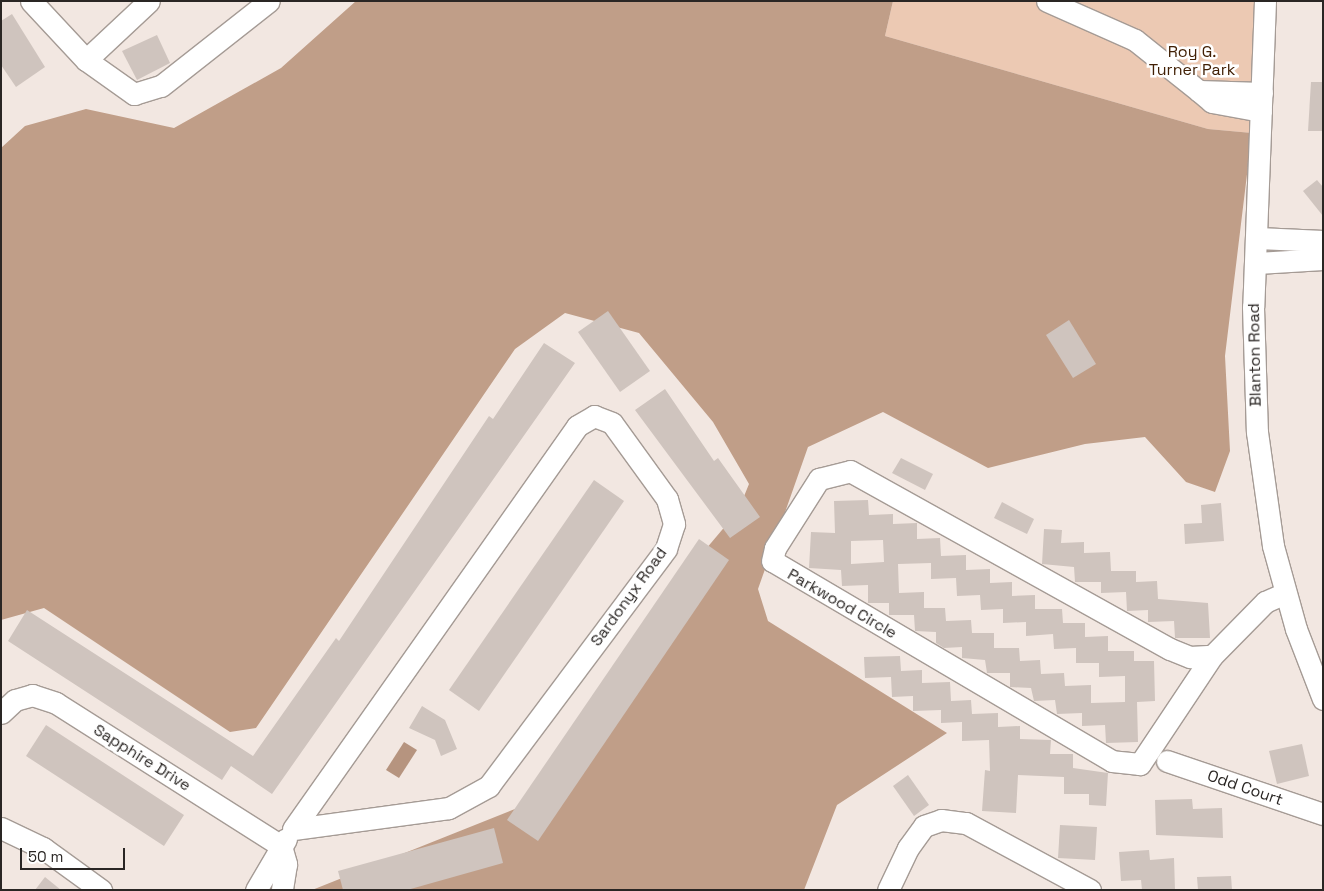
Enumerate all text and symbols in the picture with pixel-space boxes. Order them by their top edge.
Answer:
park label: Roy G. Turner Park [1149,42,1235,80]
street label: Blanton Road [1244,303,1266,407]
street label: Sardonyx Road [587,544,671,650]
street label: Parkwood Circle [784,565,900,643]
street label: Sapphire Drive [90,720,194,796]
street label: Odd Court [1205,766,1285,810]
scale bar [22,838,128,870]
text: 50 m [28,847,63,866]

